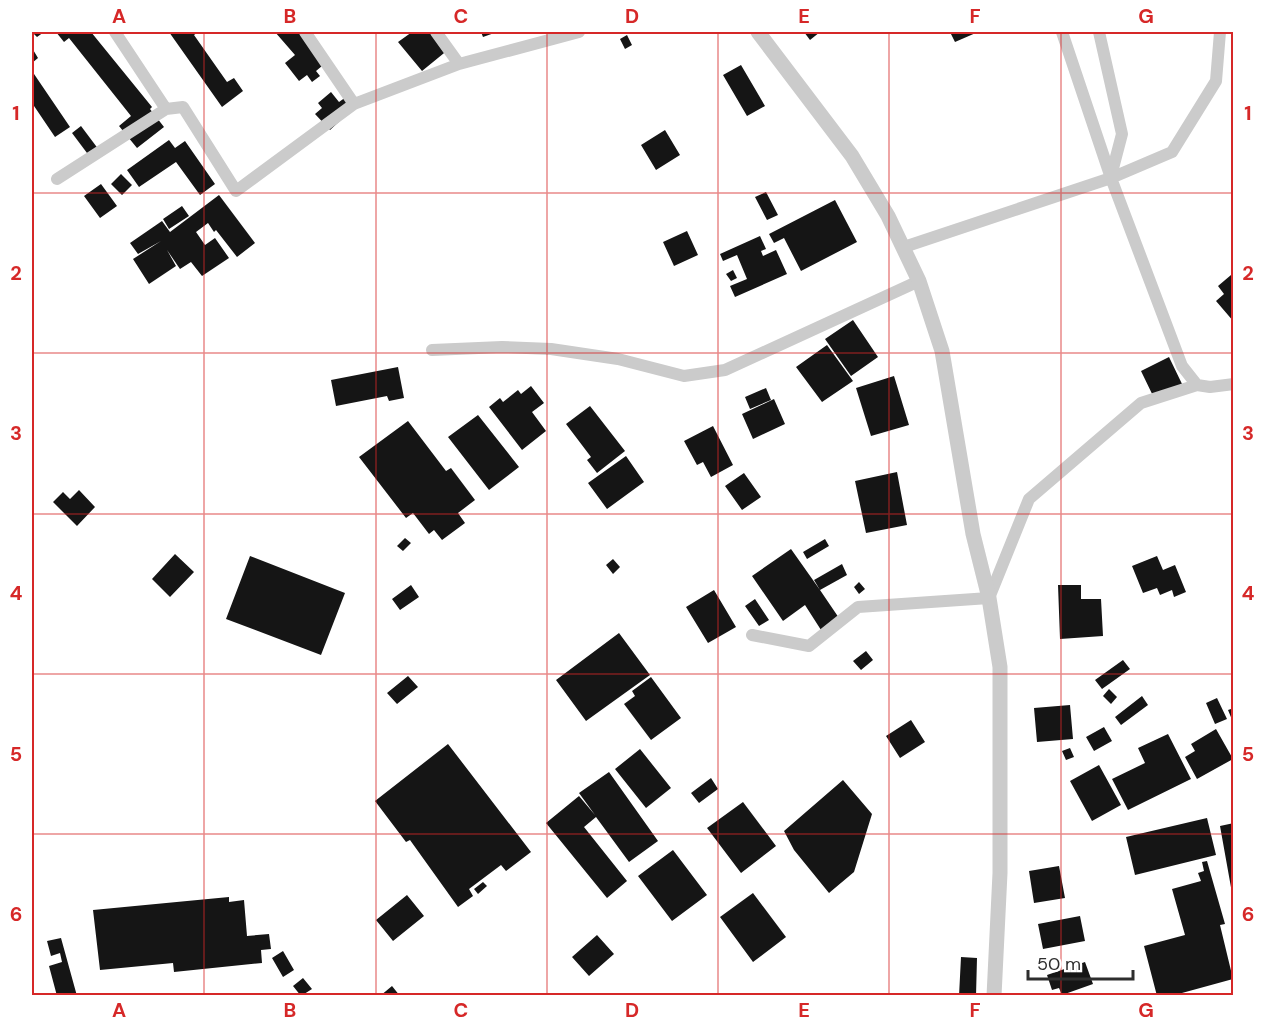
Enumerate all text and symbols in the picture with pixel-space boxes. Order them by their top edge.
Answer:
text: A [112,3,126,29]
text: B [284,3,296,29]
text: C [454,3,468,29]
text: D [625,3,639,29]
text: E [798,3,810,29]
text: F [969,3,981,29]
text: G [1138,3,1154,29]
text: 1 [12,100,20,126]
text: 1 [1244,100,1252,126]
text: 2 [10,260,22,286]
text: 2 [1242,260,1254,286]
text: 3 [10,420,22,446]
text: 3 [1242,420,1254,446]
text: 4 [10,580,23,606]
text: 4 [1242,580,1255,606]
text: 5 [10,741,22,767]
text: 5 [1242,741,1254,767]
text: 6 [10,901,22,927]
text: 6 [1242,901,1254,927]
scale bar [1028,943,1133,981]
text: 50 m [1037,952,1081,976]
text: A [112,997,126,1023]
text: B [284,997,296,1023]
text: C [454,997,468,1023]
text: D [625,997,639,1023]
text: E [798,997,810,1023]
text: F [969,997,981,1023]
text: G [1138,997,1154,1023]

